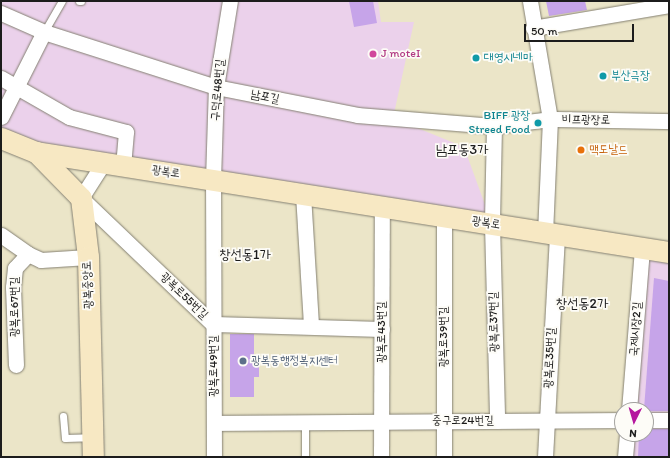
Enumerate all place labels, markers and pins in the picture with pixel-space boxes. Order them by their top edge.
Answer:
place label: J moteI [381,47,420,61]
marker: J moteI [368,49,378,59]
place label: 대영시네마 [484,51,532,65]
marker: 대영시네마 [471,53,481,63]
place label: 부산극장 [611,69,650,83]
marker: 부산극장 [598,71,608,81]
place label: BIFF 광장 Streed Food [469,109,530,137]
marker: BIFF 광장 Streed Food [533,118,543,128]
place label: 맥도날드 [589,143,628,157]
marker: 맥도날드 [576,145,586,155]
place label: 광복동행정복지센터 [251,354,338,368]
marker: 광복동행정복지센터 [238,356,248,366]

